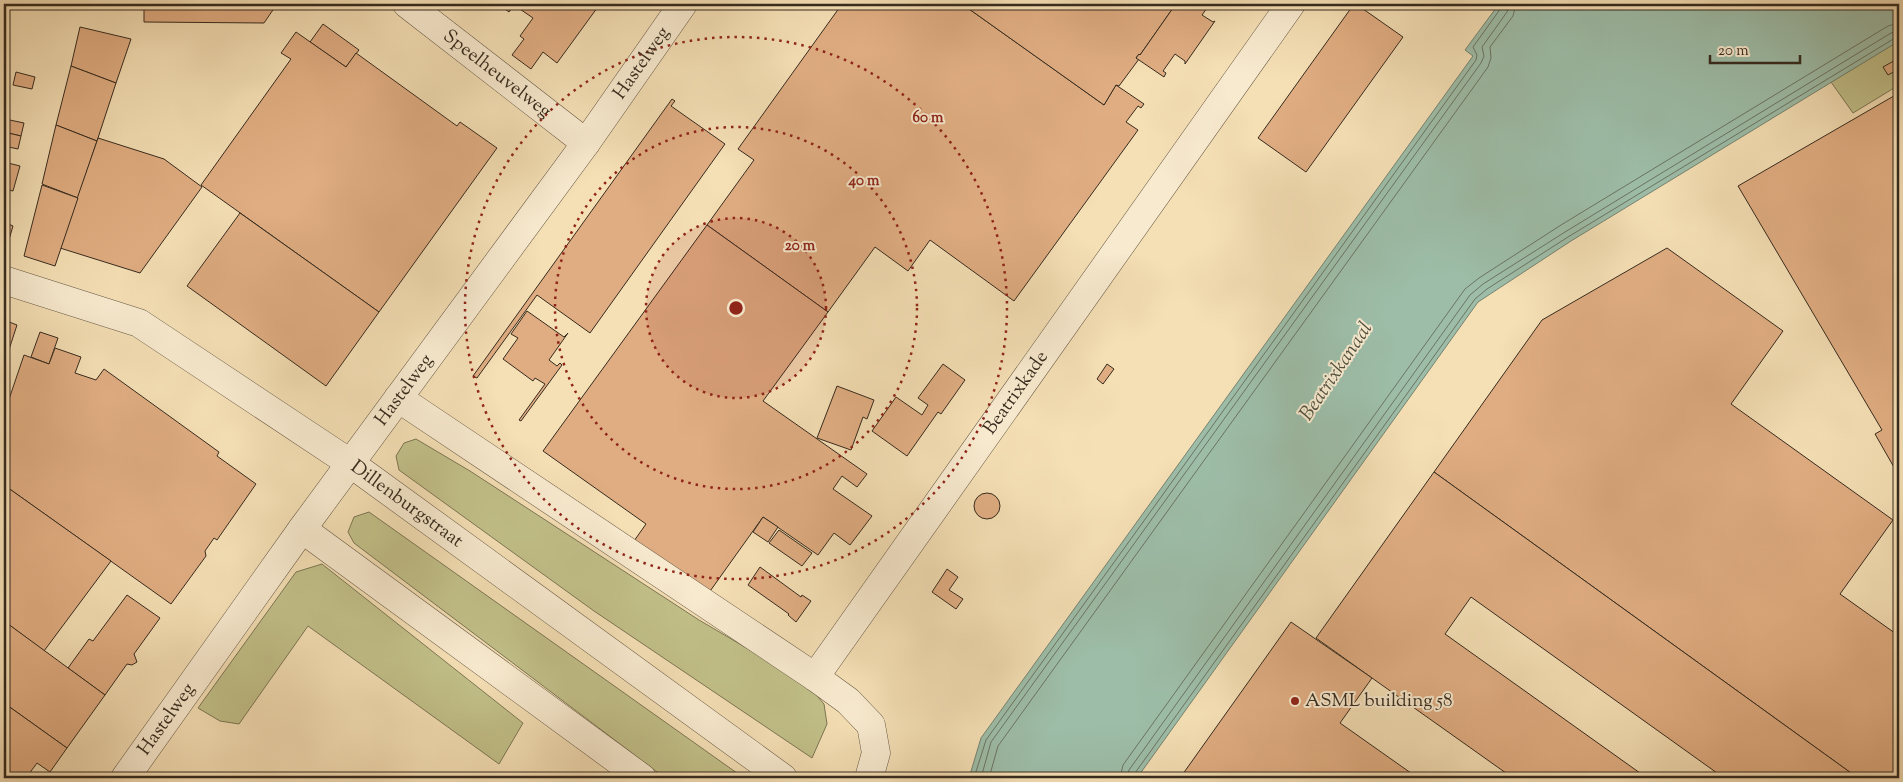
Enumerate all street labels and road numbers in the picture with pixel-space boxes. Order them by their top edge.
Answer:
street label: Hastelweg [607,21,677,105]
street label: Speelheuvelweg [437,23,557,125]
street label: Beatrixkade [977,345,1055,440]
street label: Hastelweg [369,348,440,432]
street label: Dillenburgstraat [345,454,469,555]
street label: Hastelweg [132,677,202,761]

